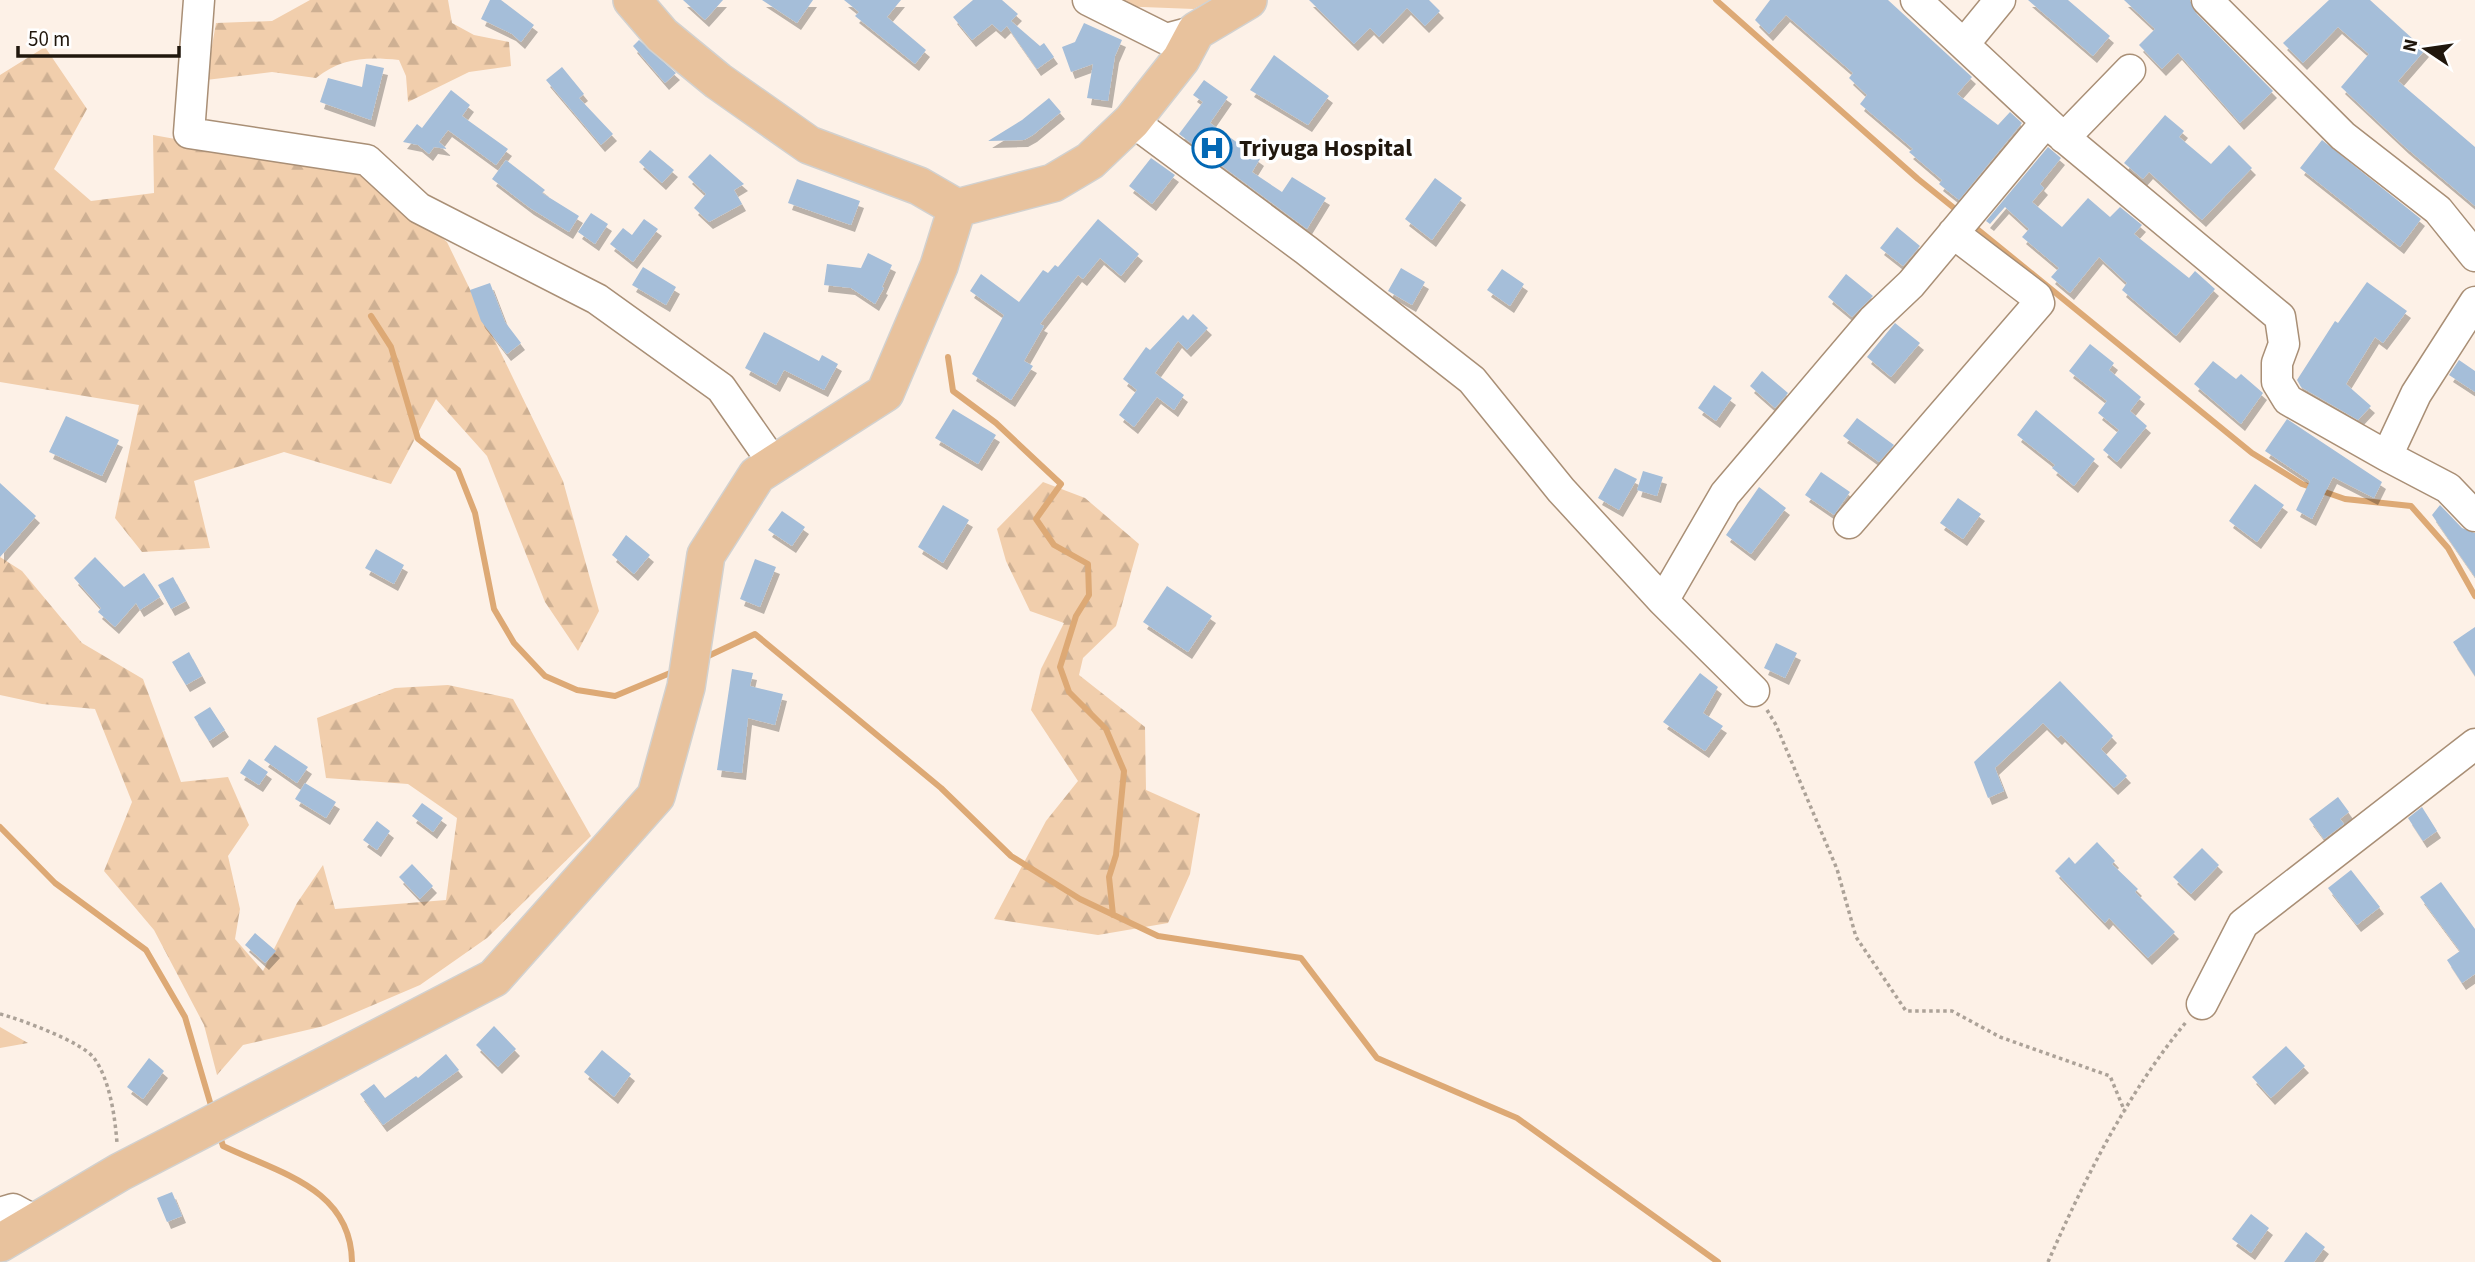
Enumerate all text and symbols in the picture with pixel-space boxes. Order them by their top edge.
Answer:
scale bar [18,14,178,58]
north arrow [2391,14,2461,84]
text: 50 m [28,24,70,54]
text: N [2396,36,2425,55]
hospital icon: Triyuga Hospital [1191,127,1233,169]
place label: Triyuga Hospital [1239,131,1412,166]

